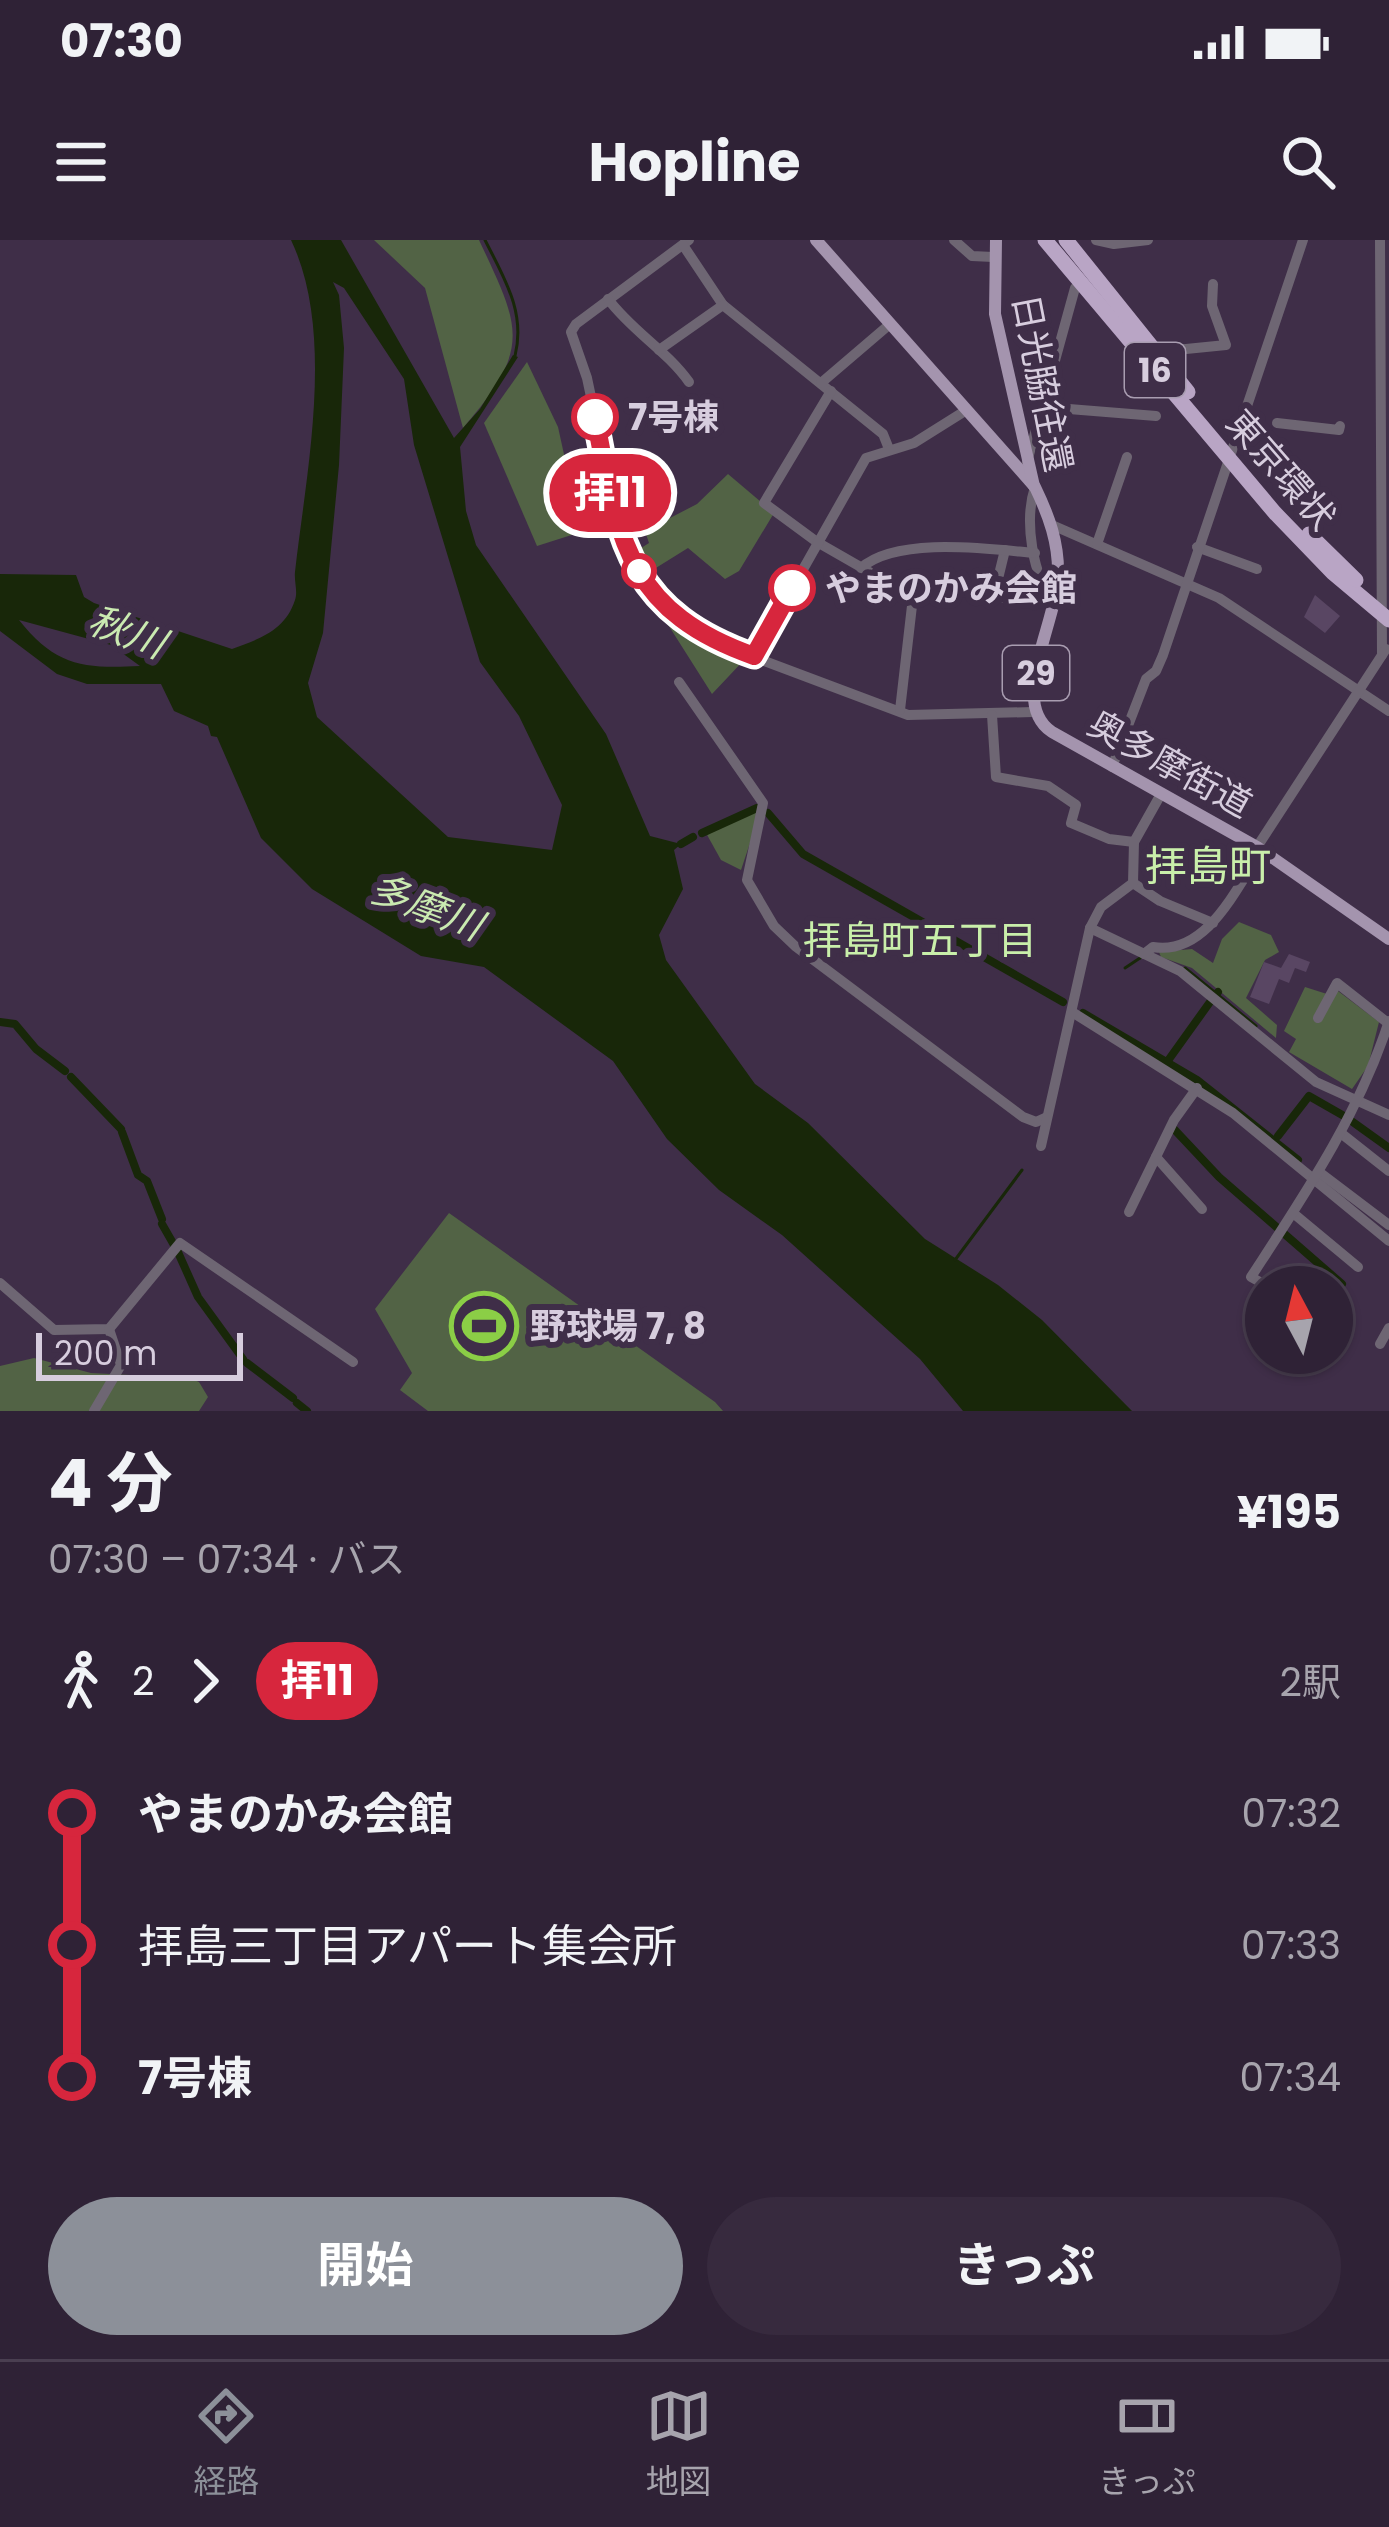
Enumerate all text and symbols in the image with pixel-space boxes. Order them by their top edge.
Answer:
text: 07:30 [60,10,183,73]
text: Hopline [588,124,801,200]
icon: menu [48,129,114,195]
icon: search [1275,129,1341,195]
street label: 日光脇往還 [1000,290,1084,476]
road number: 16 [1125,343,1185,397]
place label: 7号棟 [628,392,719,443]
marker: 7号棟 [573,395,617,439]
street label: 東京環状 [1215,399,1347,541]
line badge: 拝11 [541,454,679,532]
text: 拝11 [573,463,647,522]
unlabelled marker [623,555,655,587]
place label: やまのかみ会館 [825,563,1077,614]
marker: やまのかみ会館 [770,566,814,610]
water label: 秋川 [81,592,177,673]
road number: 29 [1003,646,1069,700]
street label: 奥多摩街道 [1079,698,1261,830]
district label: 拝島町 [1145,837,1271,896]
water label: 多摩川 [362,860,494,955]
district label: 拝島町五丁目 [803,913,1037,968]
north arrow [1245,1266,1353,1374]
map controls [1245,1266,1353,1374]
sports icon: 野球場 7, 8 [449,1291,519,1361]
place label: 野球場 7, 8 [530,1301,706,1352]
scale bar [36,1327,243,1380]
text: 200 m [54,1330,157,1377]
text: 4 分 [48,1437,173,1529]
text: ¥195 [1237,1481,1341,1544]
text: 07:30 – 07:34 · バス [48,1532,405,1587]
icon: walk [48,1648,114,1714]
icon: forward [172,1648,238,1714]
text: 拝11 [280,1651,354,1710]
text: 2 [132,1654,154,1709]
text: 2駅 [1280,1655,1341,1710]
text: やまのかみ会館 [138,1783,453,1846]
text: 07:32 [1242,1786,1341,1841]
text: 拝島三丁目アパート集会所 [138,1915,677,1978]
text: 07:33 [1241,1918,1341,1973]
text: 7号棟 [138,2047,252,2110]
text: 07:34 [1239,2050,1341,2105]
button: 開始 [48,2197,683,2335]
button: きっぷ [707,2197,1341,2335]
tab: 経路 [193,2383,259,2507]
tab: 地図 [646,2383,712,2507]
tab: きっぷ [1098,2383,1196,2507]

